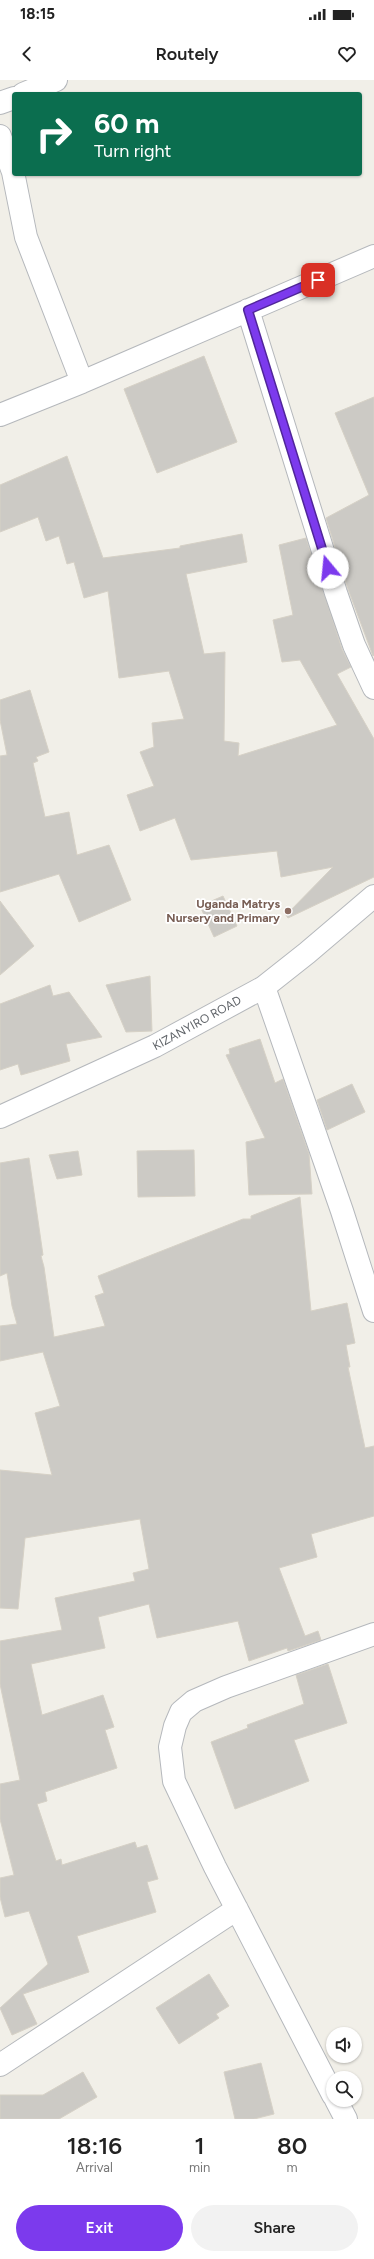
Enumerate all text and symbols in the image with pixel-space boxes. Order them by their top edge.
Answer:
text: 18:15 [20,5,55,23]
icon: back [16,43,38,65]
text: Routely [155,43,219,65]
icon: heart [336,43,358,65]
text: 60 m [94,106,159,140]
icon: right [28,108,80,160]
text: Turn right [94,140,171,162]
pin [301,263,335,297]
icon: arrive [307,269,329,291]
position arrow [307,547,349,589]
place label: Uganda Matrys Nursery and Primary [166,897,280,925]
marker: Uganda Matrys Nursery and Primary [283,906,293,916]
street label: KIZANYIRO ROAD [150,993,244,1053]
map controls [326,2027,362,2107]
button: sound [326,2027,362,2063]
button: search [326,2071,362,2107]
text: 18:16 [67,2131,122,2160]
text: 1 [195,2131,205,2160]
text: 80 [277,2131,307,2160]
text: Arrival [76,2160,113,2175]
text: min [189,2160,210,2175]
text: m [287,2160,298,2175]
button: Exit [16,2205,183,2251]
button: Share [191,2205,358,2251]

